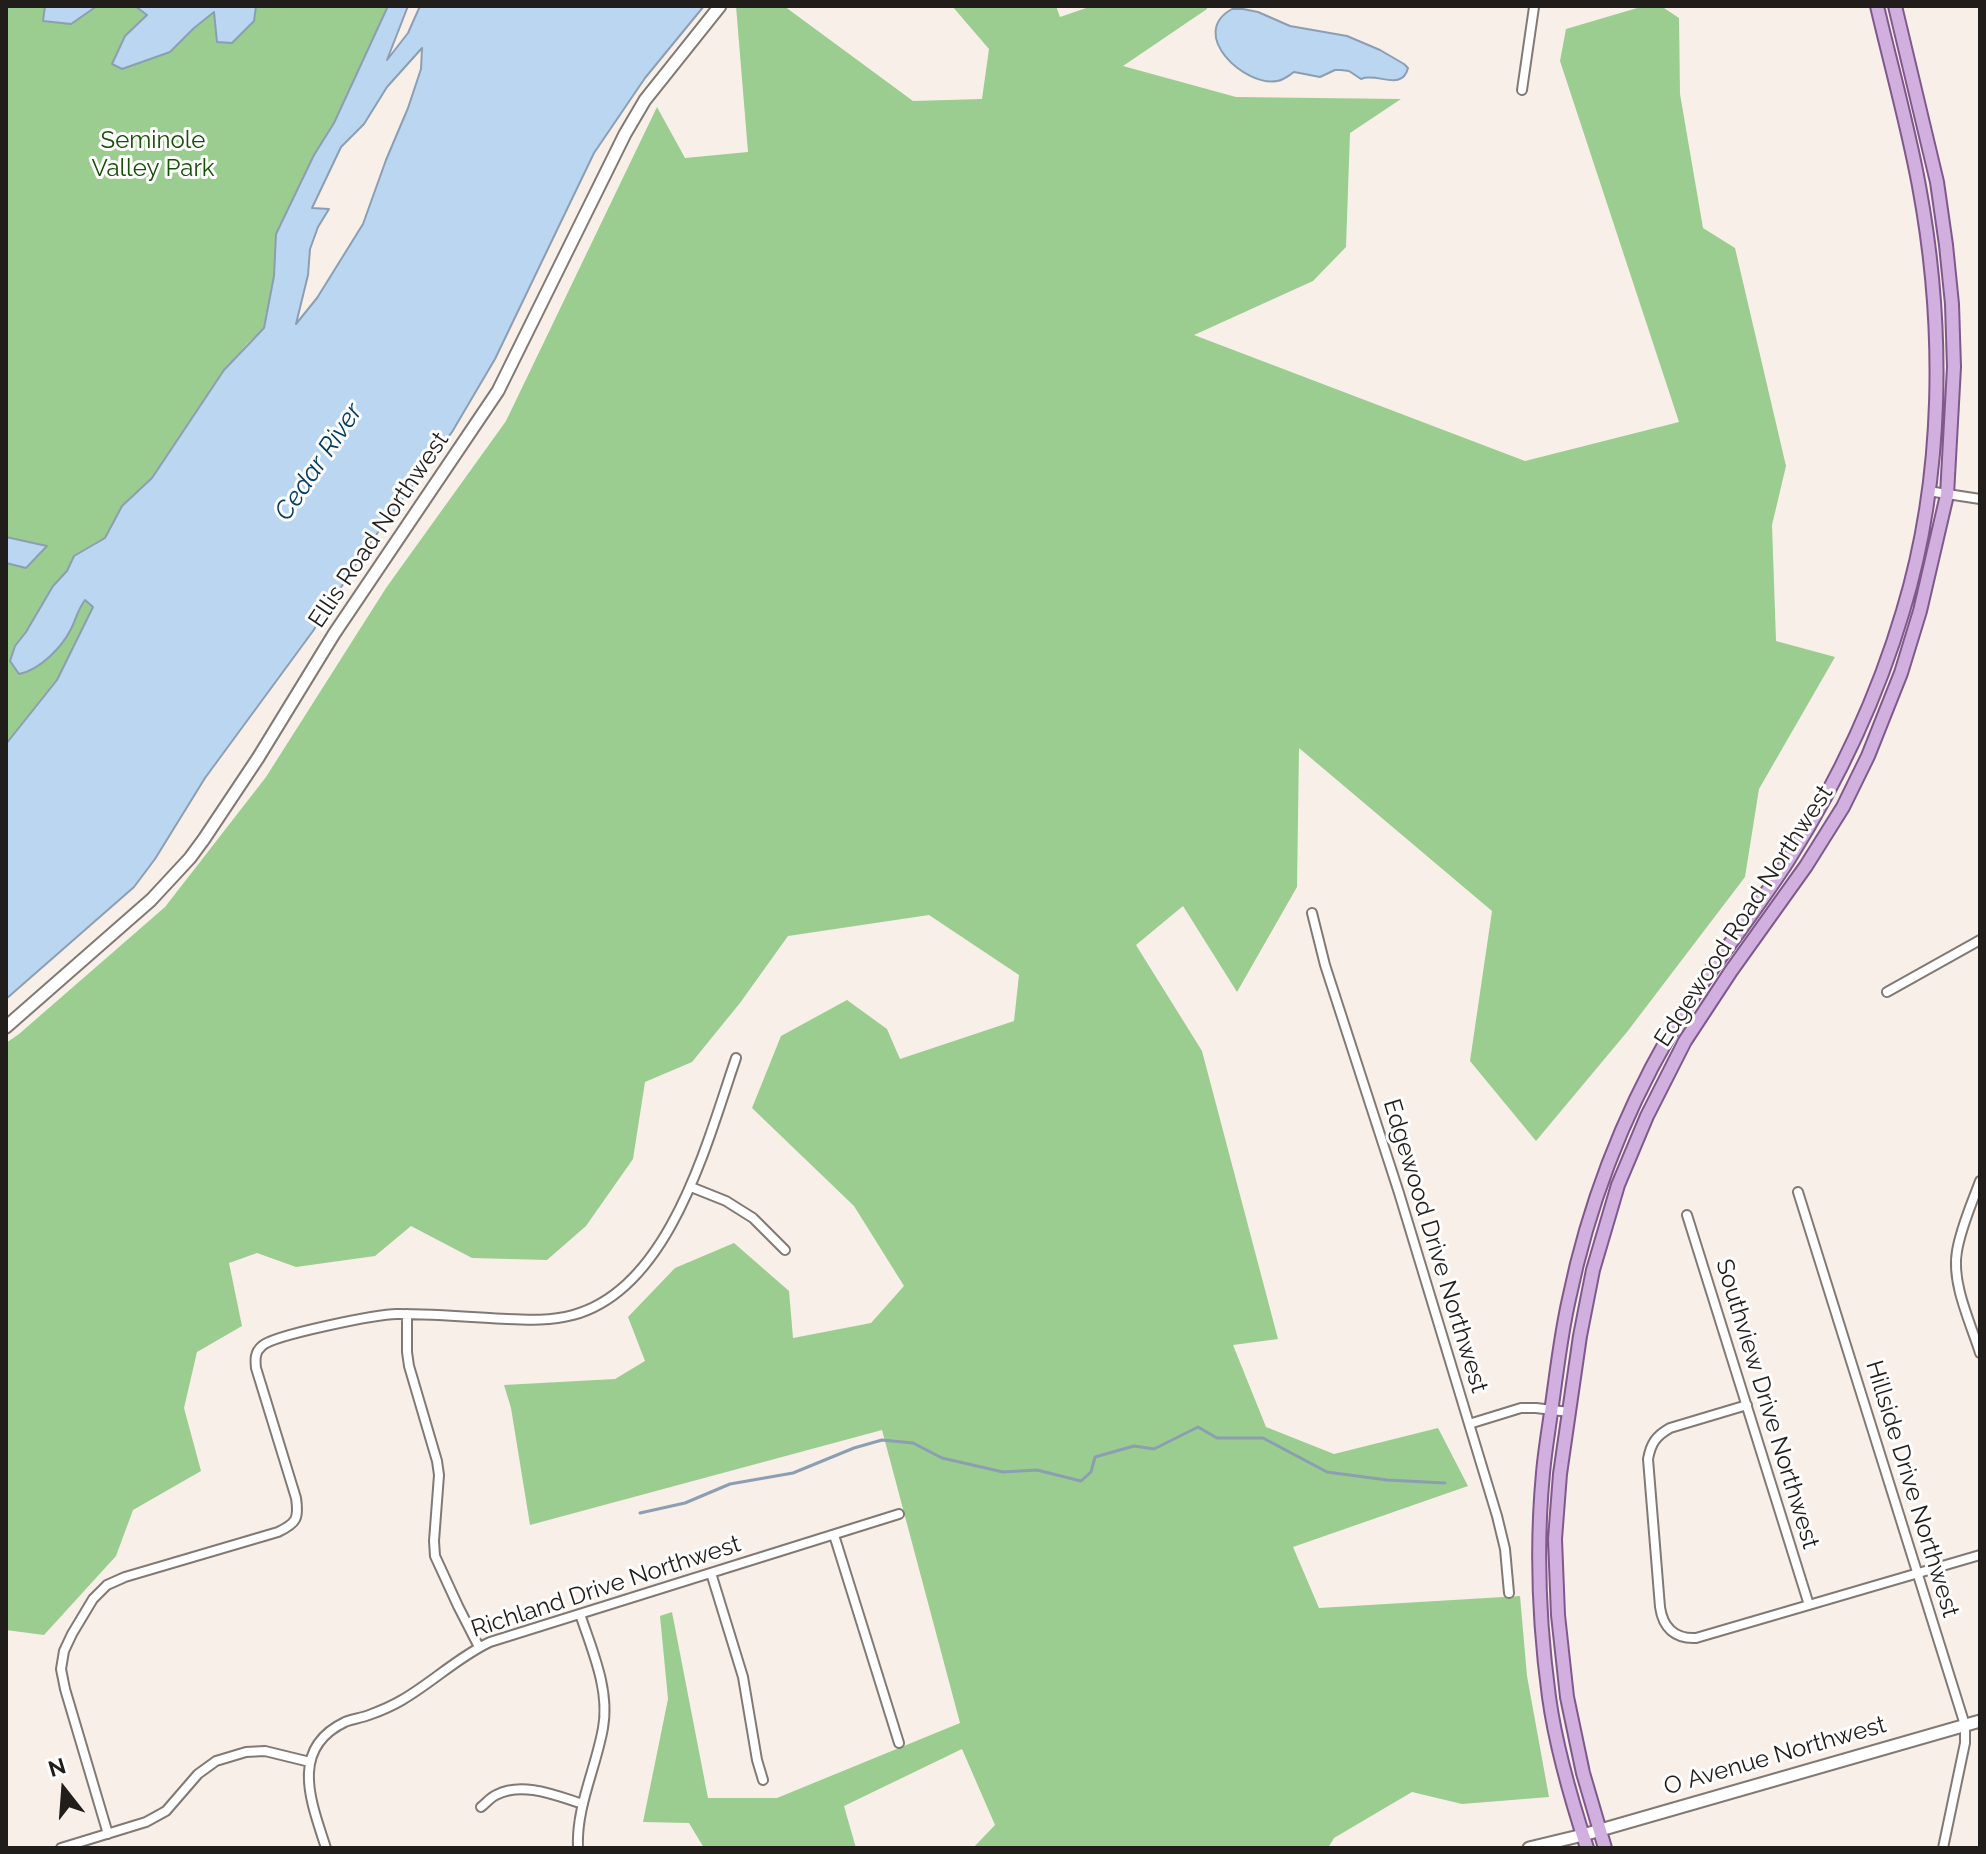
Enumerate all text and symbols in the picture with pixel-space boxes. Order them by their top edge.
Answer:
park label: Seminole Valley Park [91,127,215,183]
water label: Cedar River [268,398,370,526]
street label: Ellis Road Northwest [303,427,455,633]
street label: Edgewood Road Northwest [1649,780,1839,1052]
street label: Edgewood Drive Northwest [1377,1096,1493,1396]
street label: Southview Drive Northwest [1709,1256,1825,1552]
street label: Hillside Drive Northwest [1859,1357,1965,1621]
street label: Richland Drive Northwest [468,1530,744,1644]
street label: O Avenue Northwest [1660,1710,1890,1802]
north arrow [24,1750,104,1830]
text: N [45,1752,69,1782]

